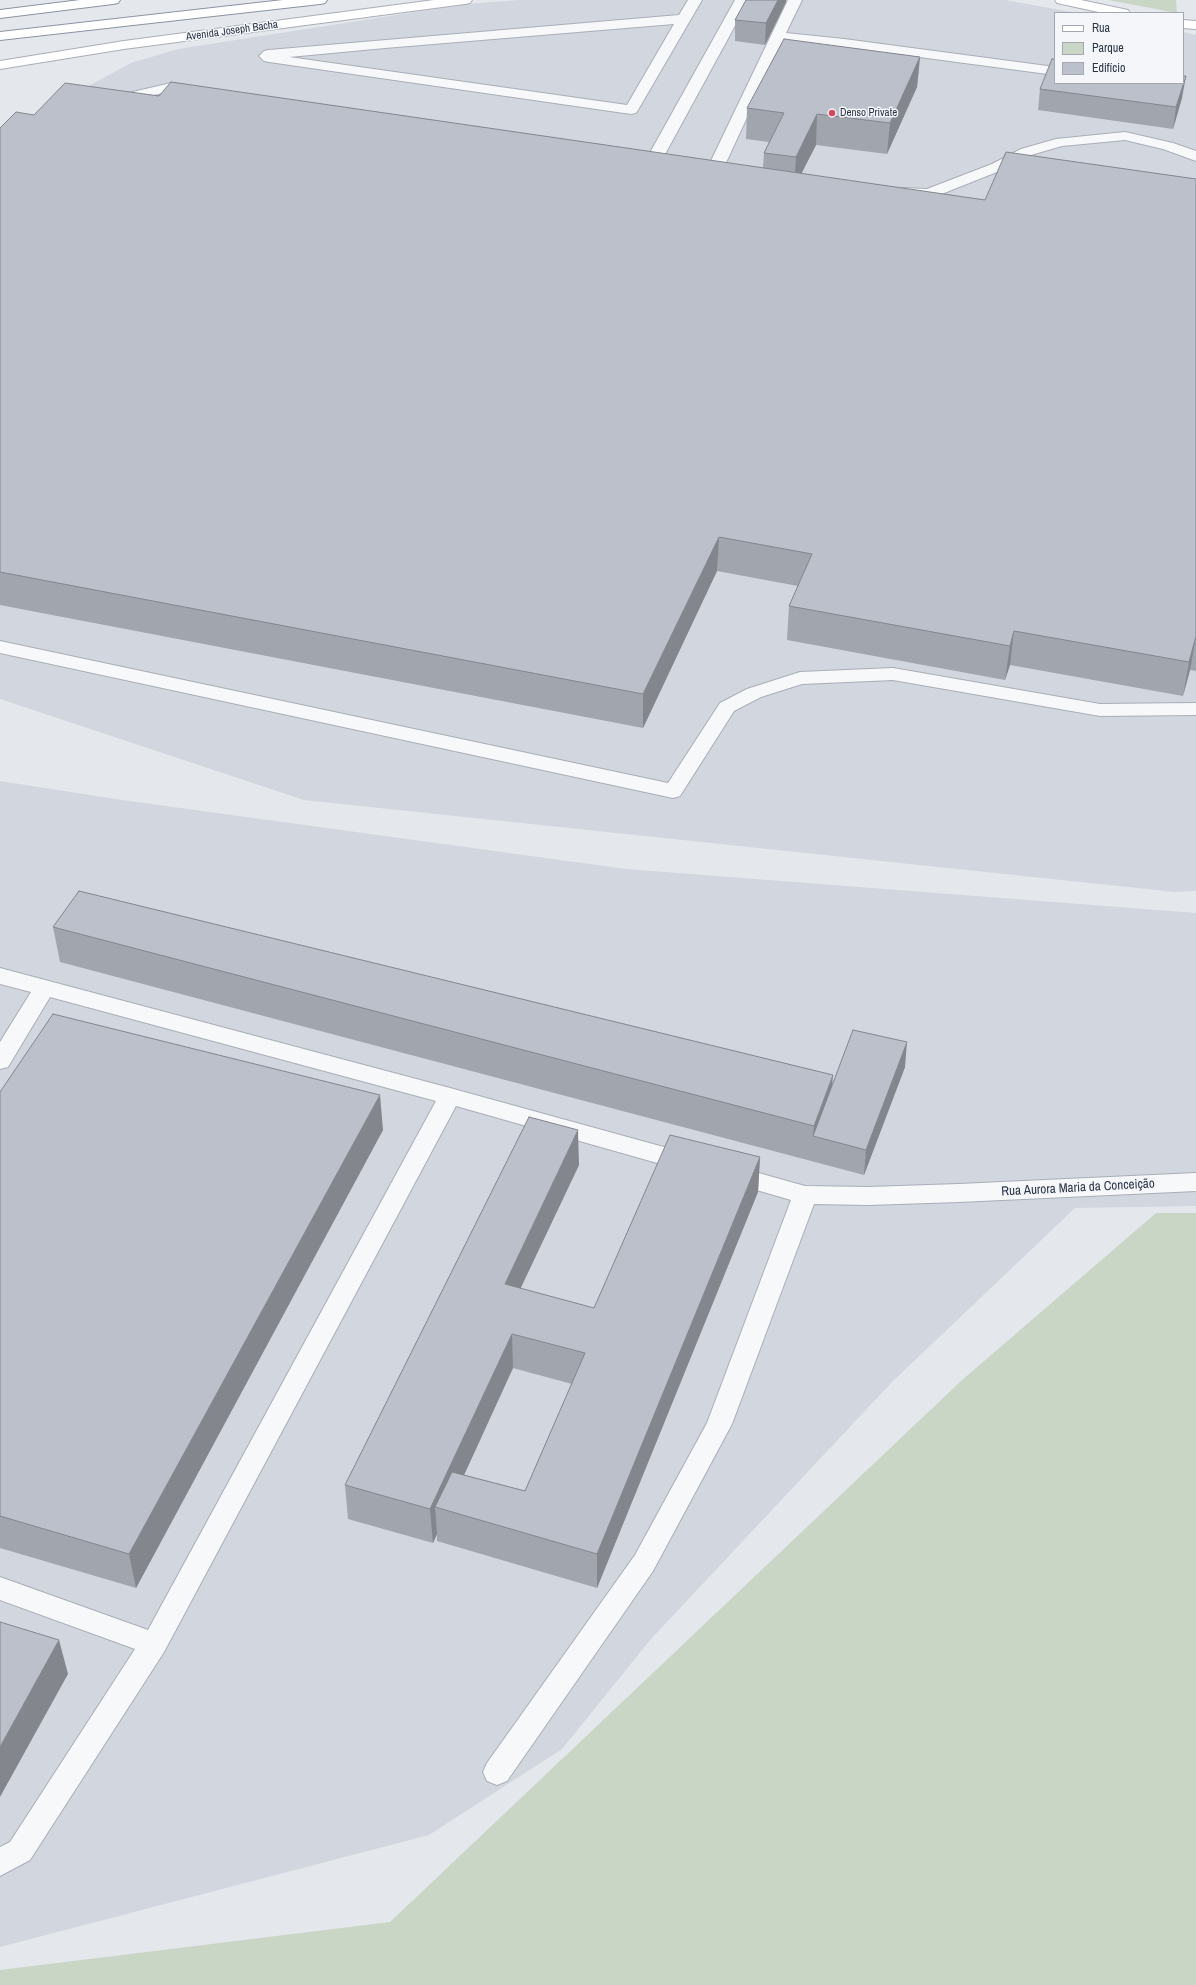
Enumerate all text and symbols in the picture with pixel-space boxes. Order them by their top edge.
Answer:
legend [1054,12,1184,84]
street label: Avenida Joseph Bacha [185,18,279,44]
text: Rua [1092,20,1110,36]
text: Parque [1092,40,1124,56]
text: Edifício [1092,60,1125,76]
place label: Denso Private [840,106,897,120]
marker: Denso Private [827,108,837,118]
street label: Rua Aurora Maria da Conceição [1001,1176,1155,1200]

